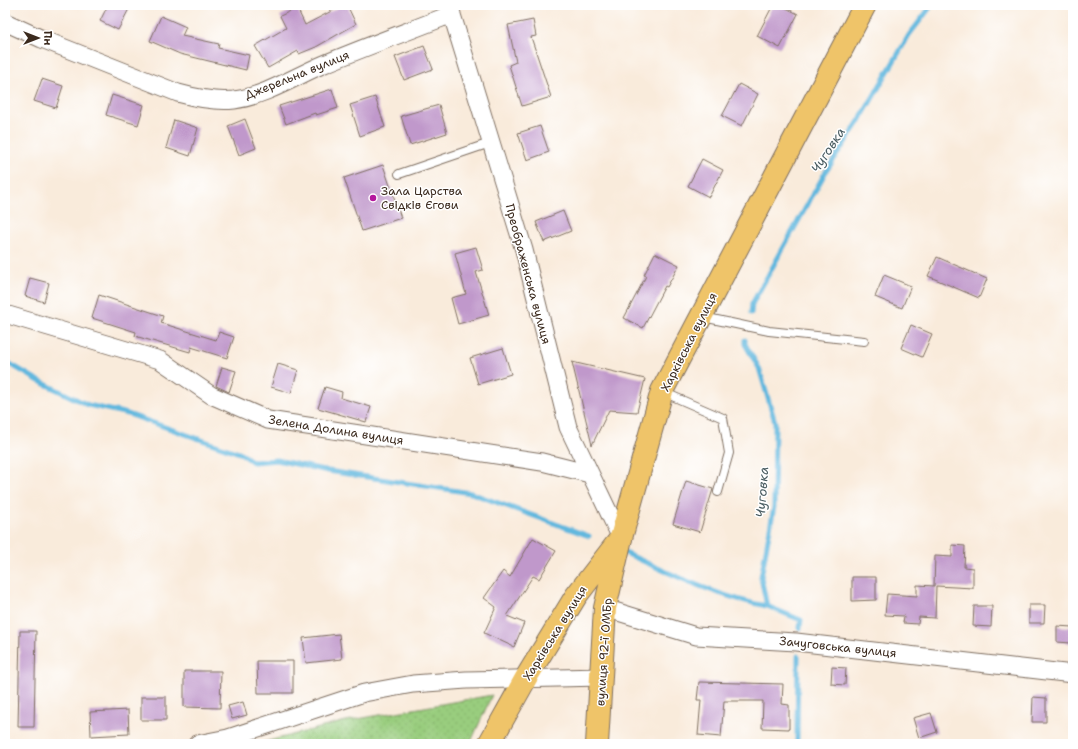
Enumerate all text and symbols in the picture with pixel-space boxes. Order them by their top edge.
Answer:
north arrow [18,18,58,58]
text: Пн [40,31,55,45]
street label: Джерельна вулиця [242,47,352,103]
water label: Чуговка [807,124,849,176]
place label: Зала Царства Свідків Єгови [381,183,463,213]
marker: Зала Царства Свідків Єгови [368,193,378,203]
street label: Преображенська вулиця [502,202,554,346]
street label: Харківська вулиця [657,290,721,394]
street label: Зелена Долина вулиця [267,411,405,449]
water label: Чуговка [752,466,772,518]
street label: Харківська вулиця [519,583,591,683]
street label: вулиця 92-ї ОМБр [592,597,616,707]
street label: Зачуговська вулиця [779,633,897,661]

